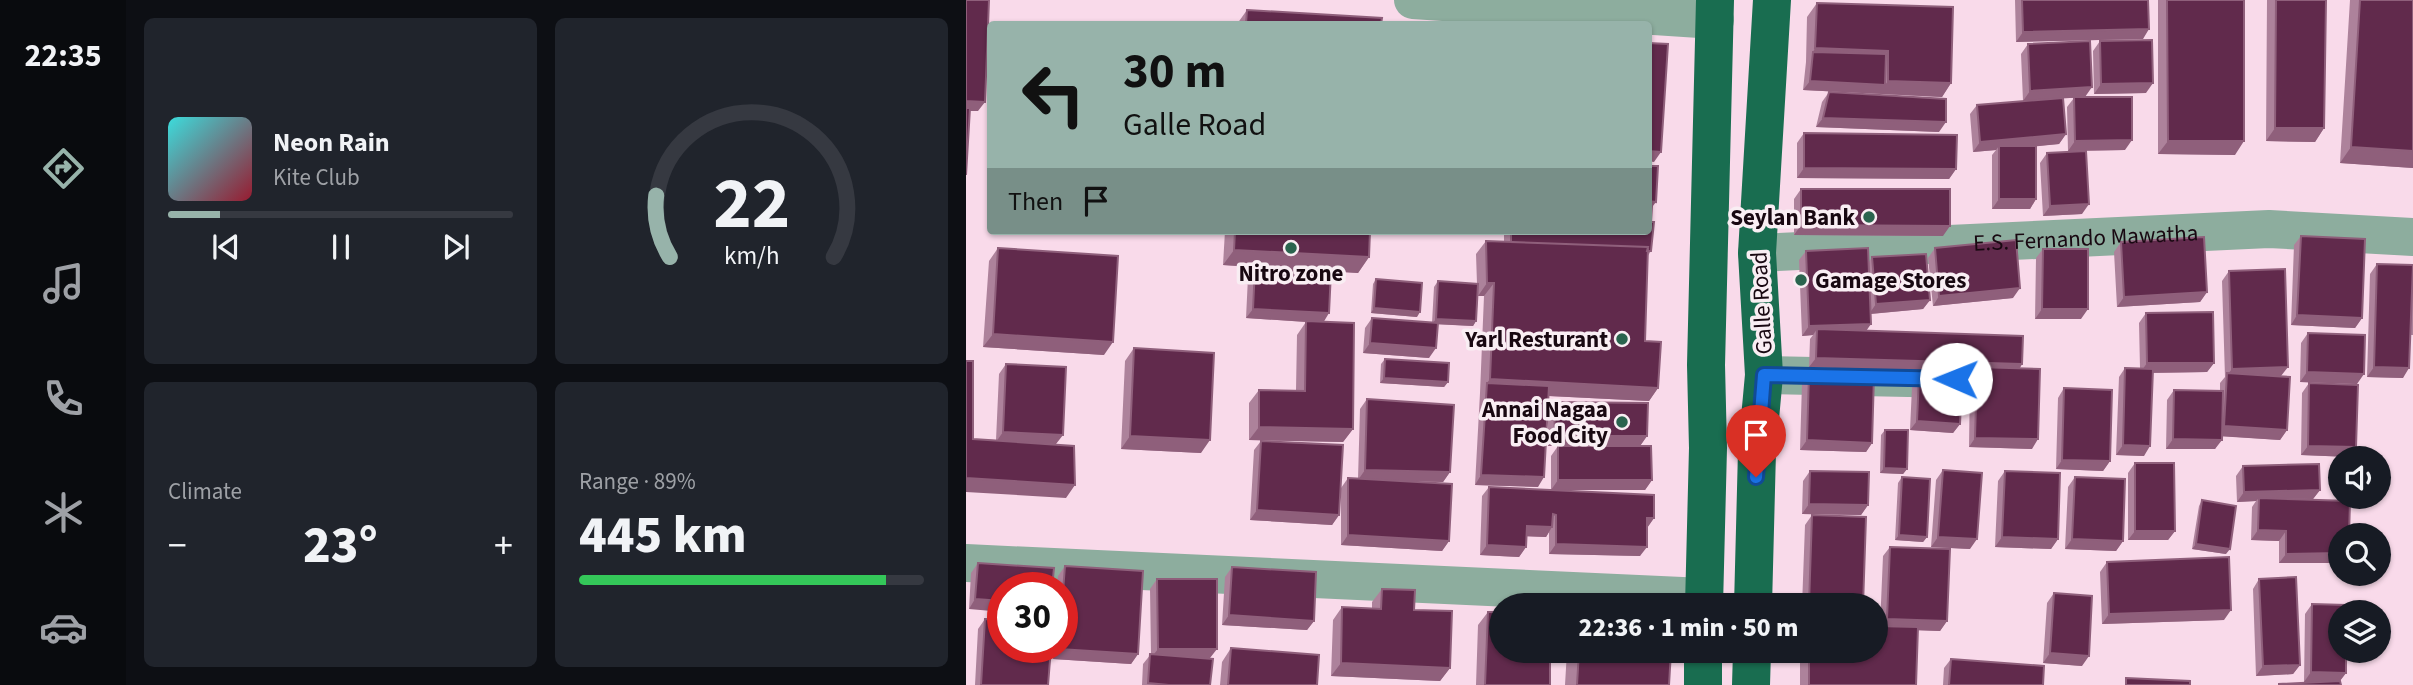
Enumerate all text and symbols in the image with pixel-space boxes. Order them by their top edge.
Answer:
text: 22:35 [24,33,102,79]
text: 30 m [1123,37,1227,107]
icon: left [1008,49,1099,140]
text: Galle Road [1123,102,1266,148]
text: Neon Rain [273,124,390,161]
icon: directions [39,144,88,193]
text: 22 [713,153,790,257]
text: Kite Club [273,161,360,194]
icon: arrive [1077,182,1115,220]
text: Then [1008,183,1063,220]
place label: Seylan Bank [1730,201,1855,234]
marker: Seylan Bank [1861,209,1877,225]
street label: E.S. Fernando Mawatha [1972,216,2199,260]
icon: previous [207,228,245,266]
icon: pause [322,228,360,266]
icon: next [437,228,475,266]
text: km/h [724,238,779,274]
marker: Nitro zone [1283,240,1299,256]
street label: Galle Road [1742,251,1781,355]
place label: Nitro zone [1239,257,1344,290]
icon: music [39,259,88,308]
place label: Gamage Stores [1815,264,1966,297]
marker: Gamage Stores [1793,272,1809,288]
place label: Yarl Resturant [1464,323,1608,356]
marker: Yarl Resturant [1614,331,1630,347]
position arrow [1919,342,1993,416]
icon: phone [39,374,88,423]
place label: Annai Nagaa Food City [1481,393,1608,452]
pin [1726,405,1786,477]
marker: Annai Nagaa Food City [1614,414,1630,430]
icon: arrive [1737,416,1775,454]
map controls [2328,446,2391,663]
button: sound [2328,446,2391,509]
text: Range · 89% [579,465,696,498]
text: Climate [168,475,242,508]
icon: climate [39,488,88,537]
text: 445 km [579,499,747,573]
text: 23° [303,509,378,583]
text: − [168,519,187,573]
text: + [494,519,513,573]
button: search [2328,523,2391,586]
speed limit sign: 30 [987,572,1078,663]
button: layers [2328,600,2391,663]
icon: car [39,603,88,652]
text: 22:36 · 1 min · 50 m [1579,609,1798,646]

